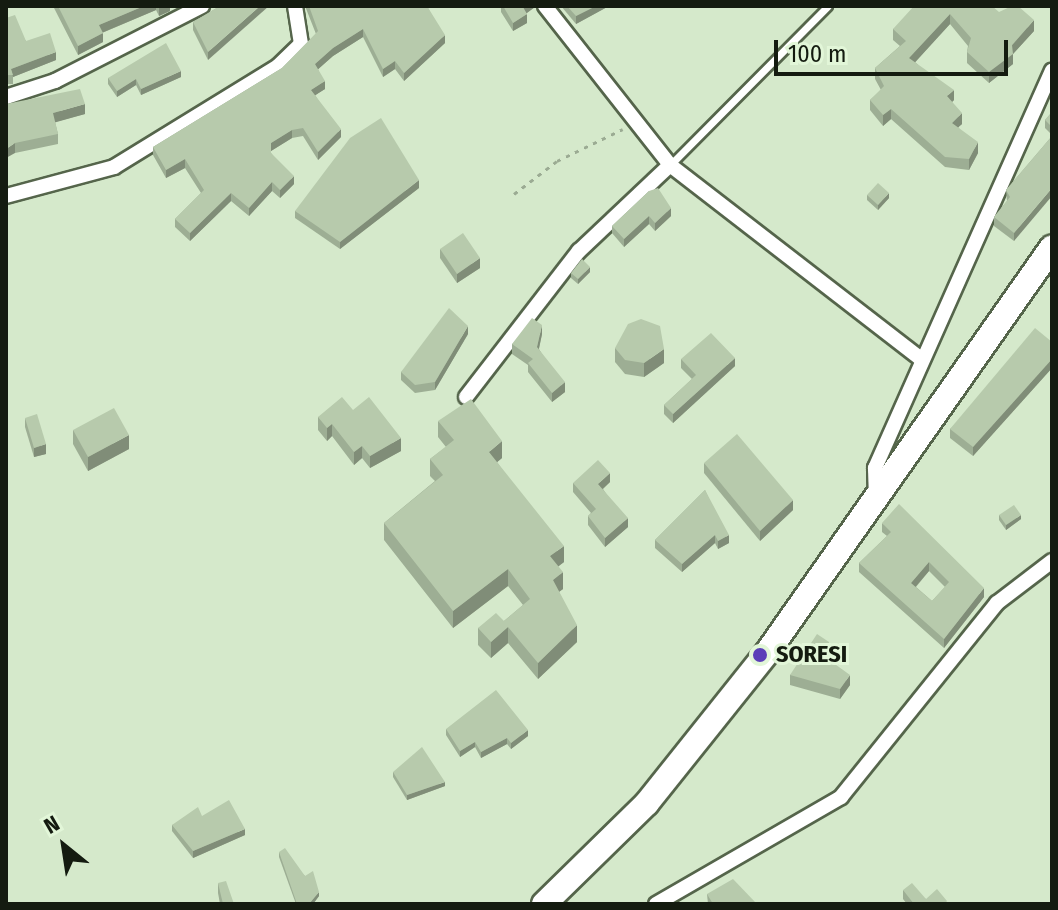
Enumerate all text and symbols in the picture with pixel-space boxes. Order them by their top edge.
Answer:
scale bar [778,24,1012,74]
text: 100 m [788,40,846,68]
place label: SORESI [776,641,847,669]
marker: SORESI [751,646,769,664]
north arrow [24,806,104,886]
text: N [39,810,64,840]

